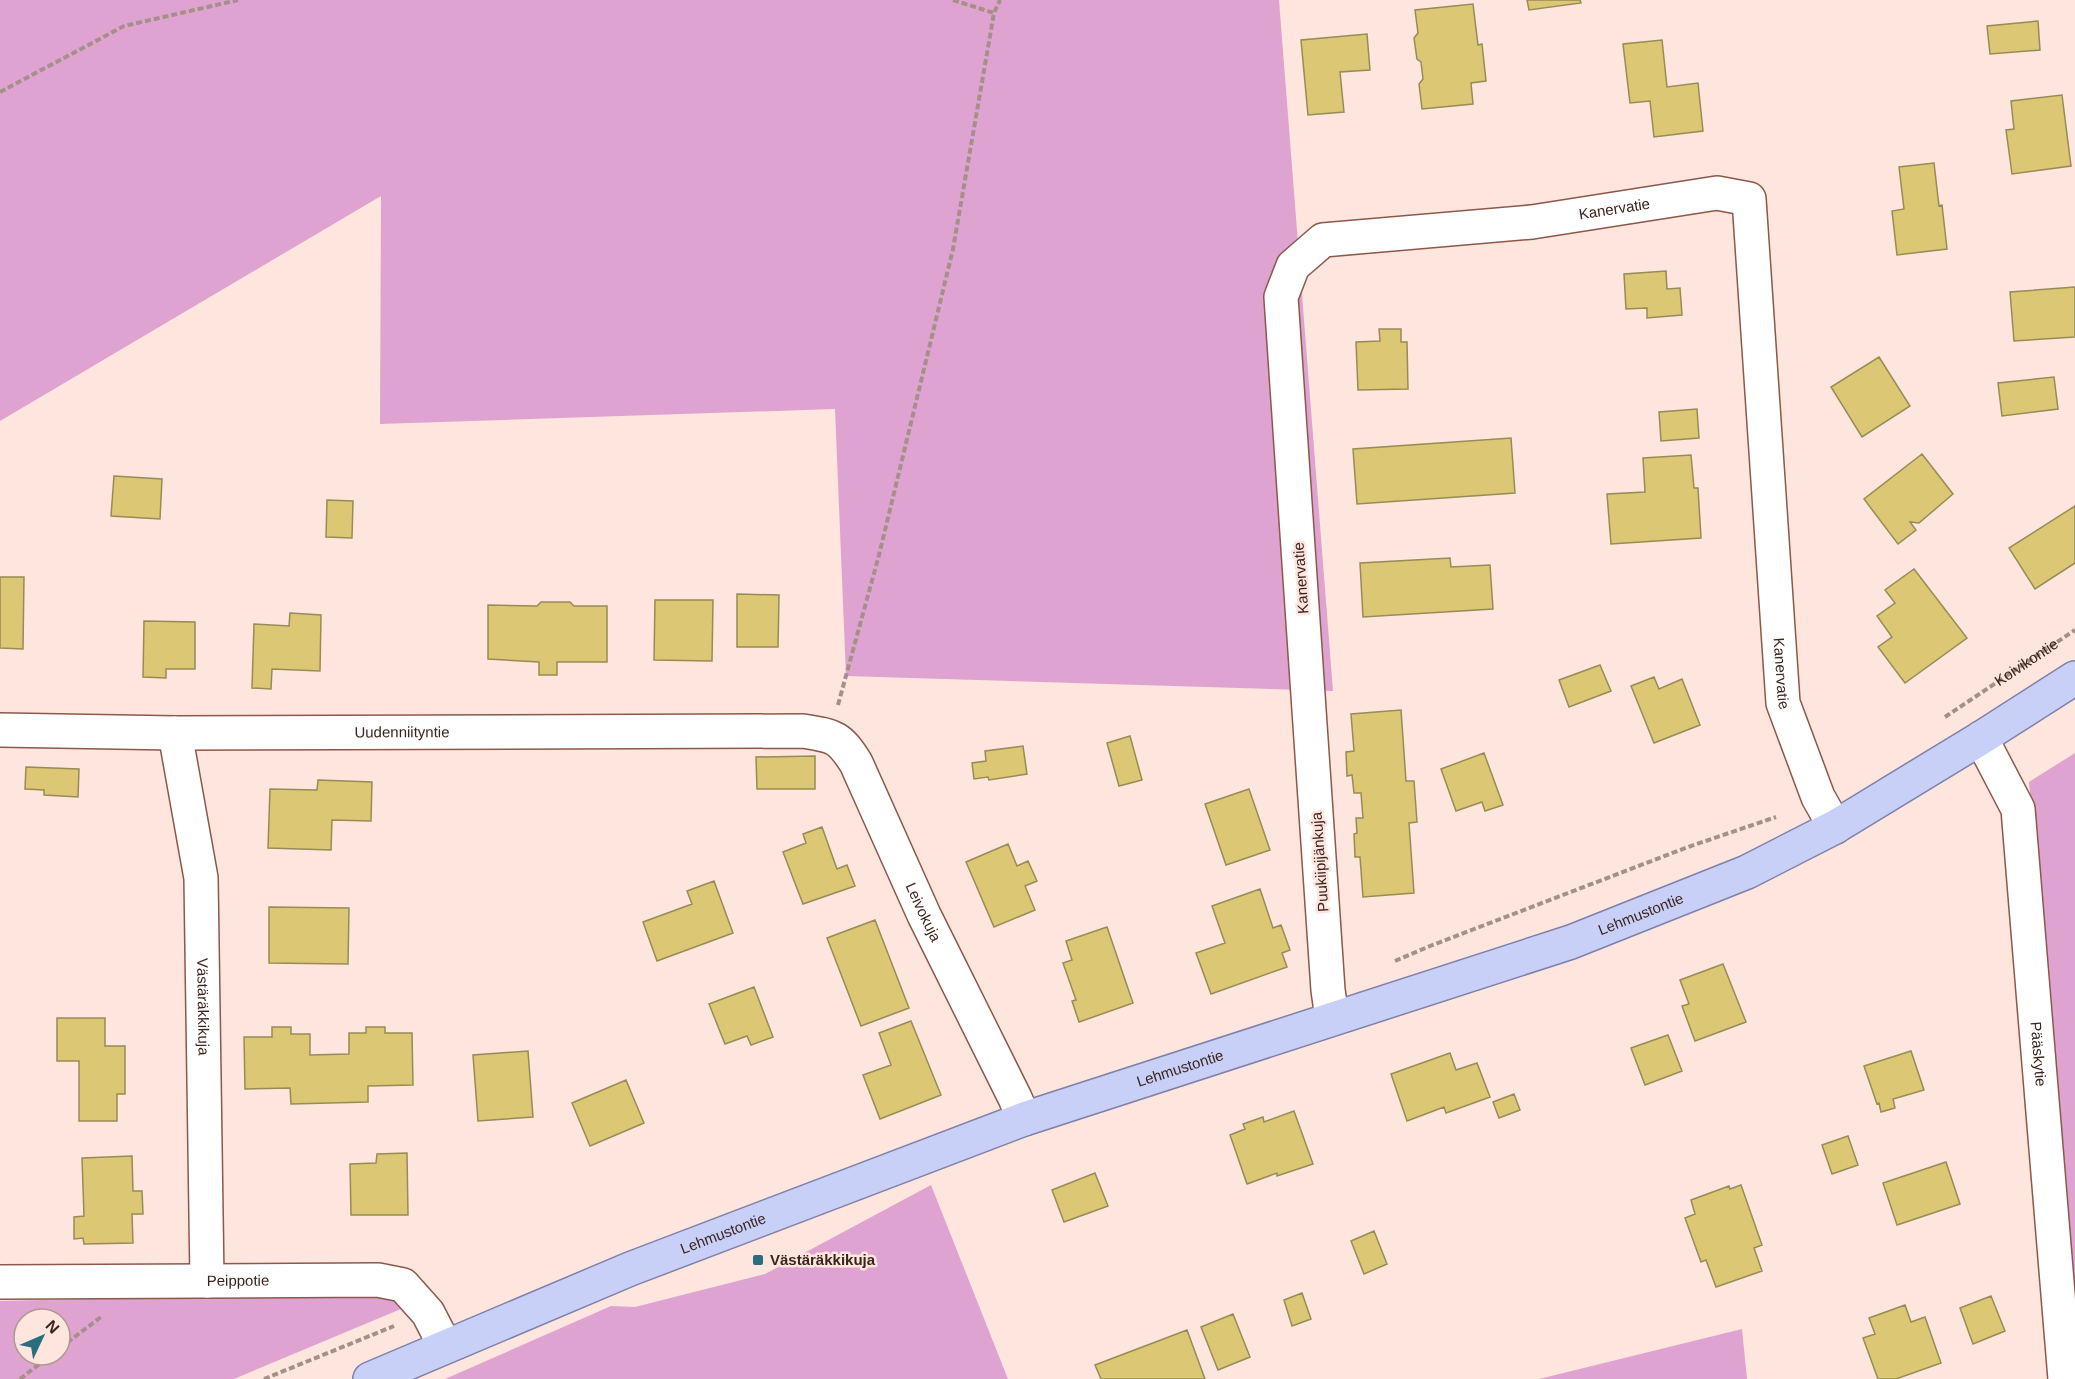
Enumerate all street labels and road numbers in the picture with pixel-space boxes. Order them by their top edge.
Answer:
street label: Kanervatie [1578,195,1651,223]
street label: Kanervatie [1290,542,1311,614]
street label: Koivikontie [1991,635,2061,689]
street label: Kanervatie [1771,637,1794,712]
street label: Uudenniityntie [354,723,450,740]
street label: Puukiipijänkuja [1307,811,1331,913]
street label: Leivokuja [903,880,945,945]
street label: Lehmustontie [1596,889,1686,938]
street label: Västäräkkikuja [194,958,213,1056]
street label: Pääskytie [2028,1021,2050,1087]
street label: Lehmustontie [1135,1046,1225,1090]
street label: Lehmustontie [678,1209,768,1257]
street label: Peippotie [207,1272,269,1289]

